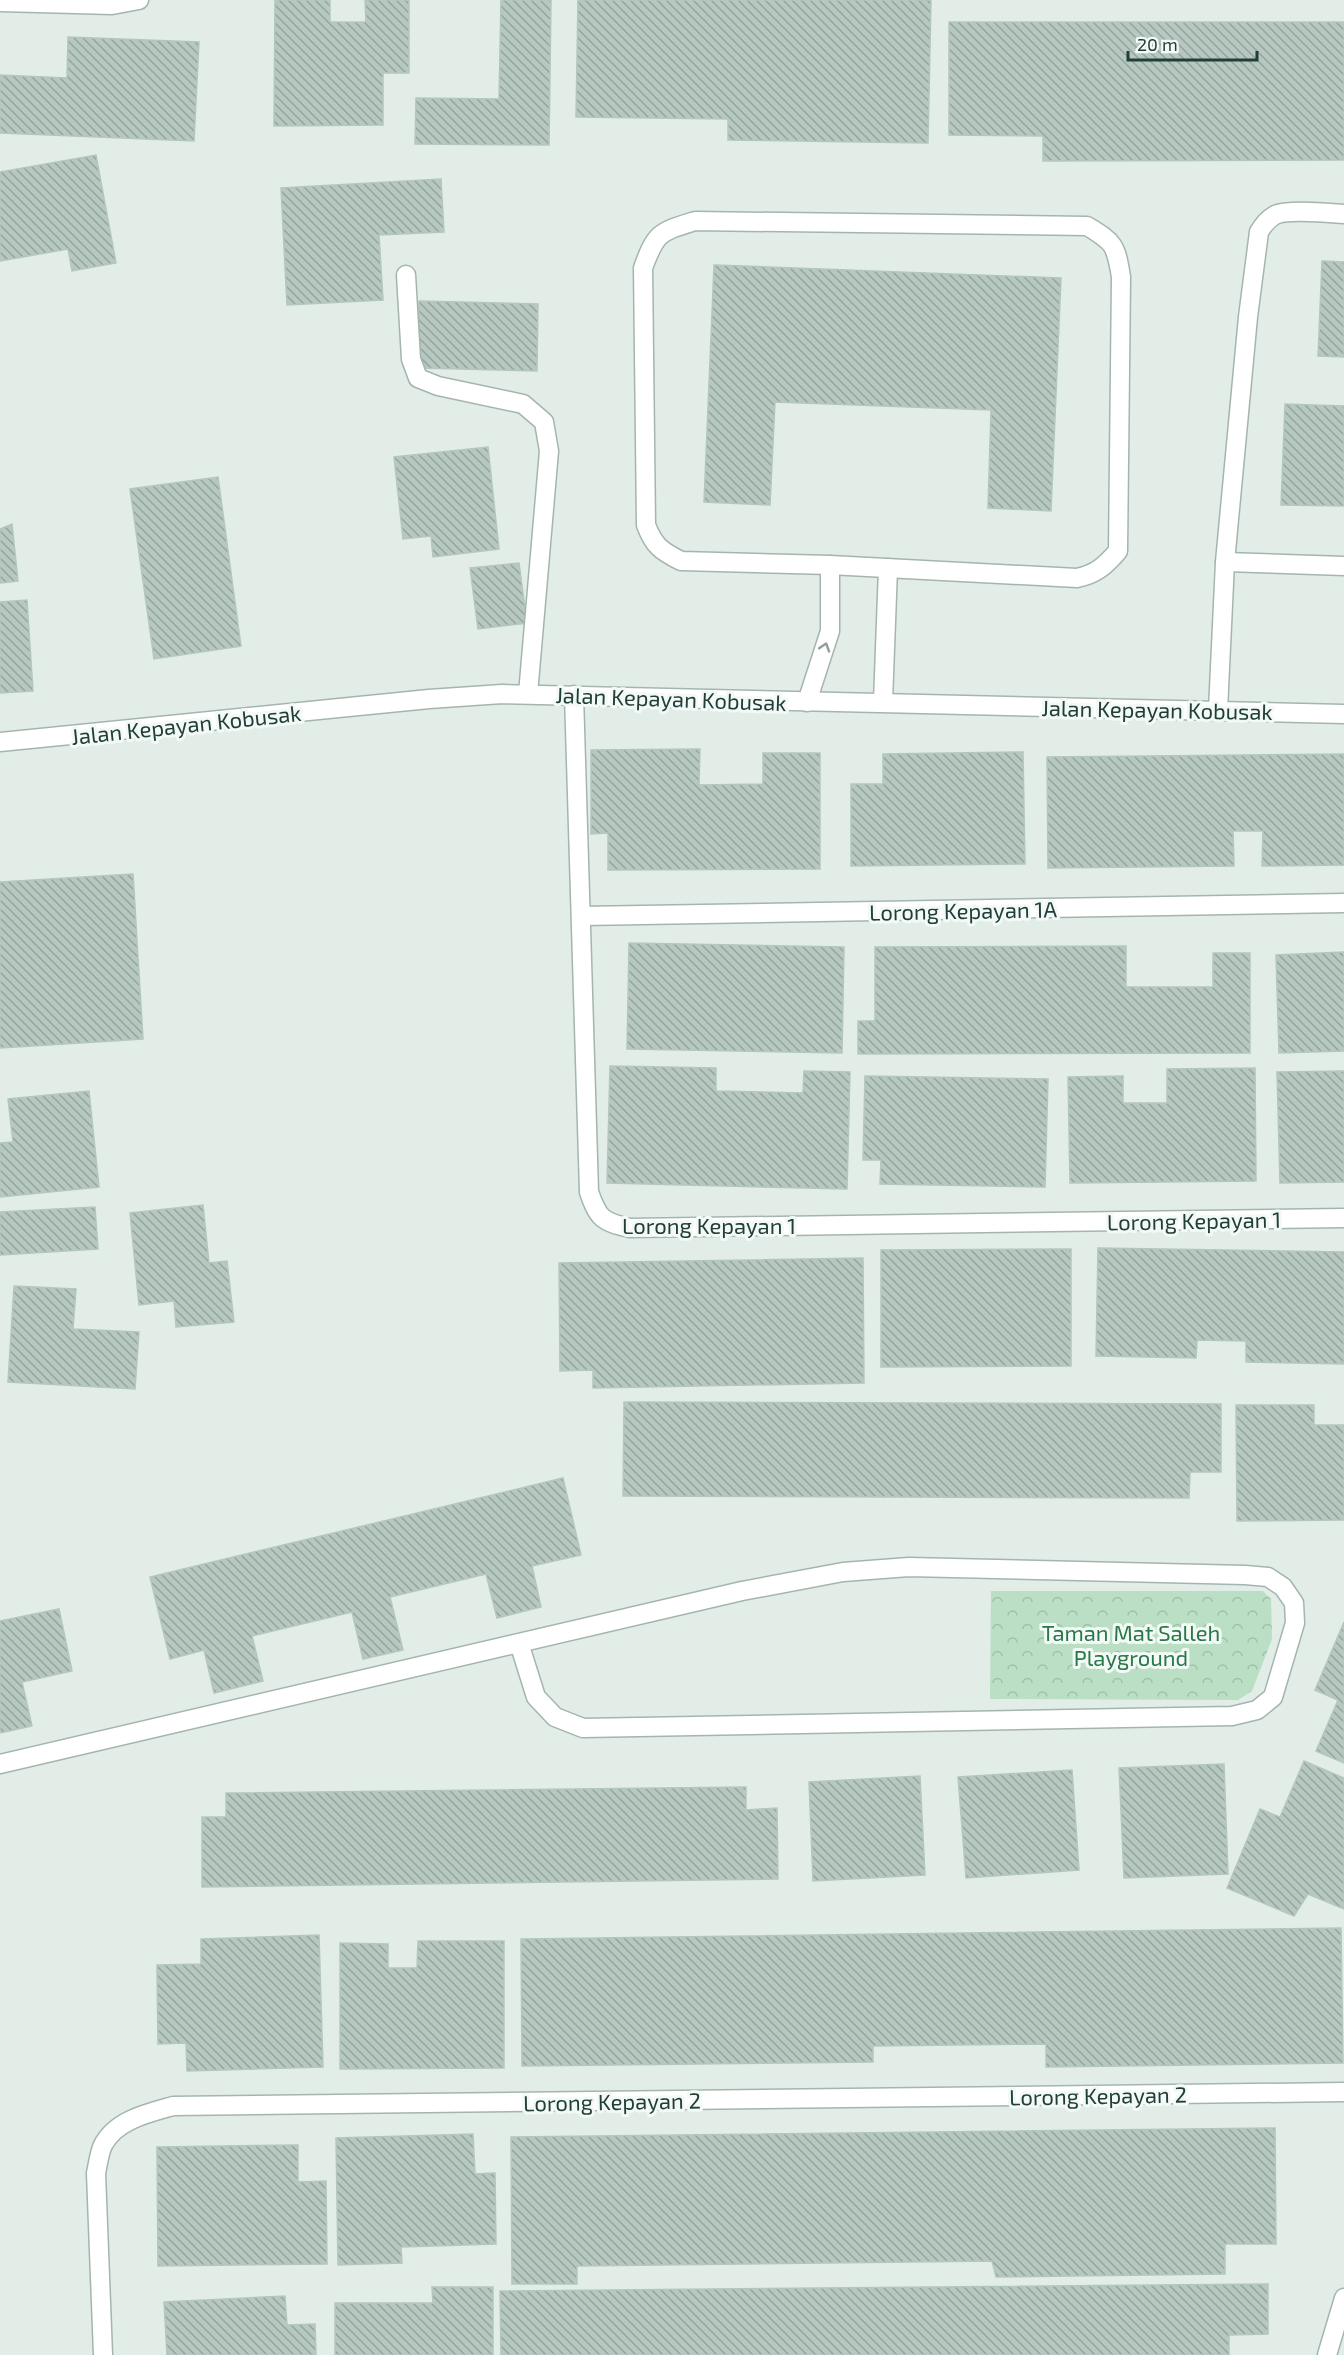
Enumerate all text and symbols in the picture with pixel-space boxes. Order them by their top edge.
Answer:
scale bar [1128,24,1257,62]
text: 20 m [1137,33,1178,55]
one-way arrow [817,642,830,653]
street label: Jalan Kepayan Kobusak [555,681,787,715]
street label: Jalan Kepayan Kobusak [1041,694,1273,724]
street label: Jalan Kepayan Kobusak [70,699,302,749]
street label: Lorong Kepayan 1A [869,895,1057,925]
street label: Lorong Kepayan 1 [1107,1205,1281,1235]
street label: Lorong Kepayan 1 [622,1212,796,1238]
park label: Taman Mat Salleh Playground [1042,1619,1220,1670]
street label: Lorong Kepayan 2 [1009,2080,1187,2110]
street label: Lorong Kepayan 2 [523,2086,701,2116]

